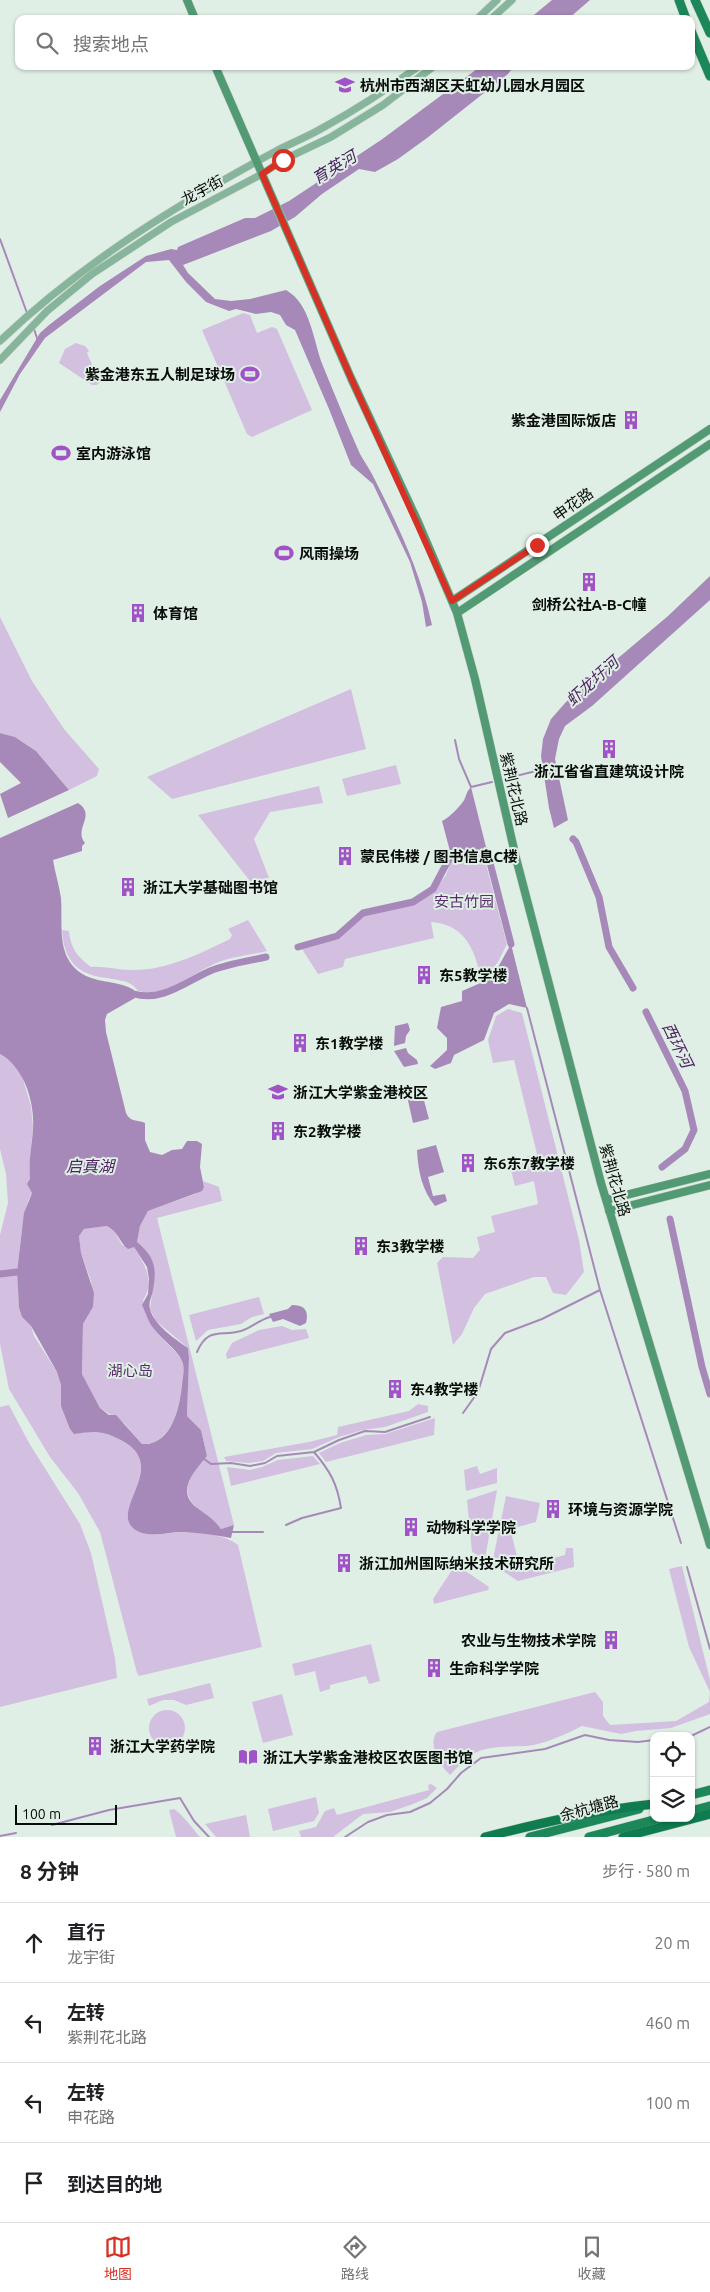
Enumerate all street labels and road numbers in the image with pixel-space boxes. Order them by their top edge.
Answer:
street label: 龙宇街 [178,172,226,208]
street label: 申花路 [550,484,596,524]
street label: 紫荆花北路 [497,751,531,827]
street label: 紫荆花北路 [596,1142,634,1218]
street label: 余杭塘路 [558,1792,620,1824]

